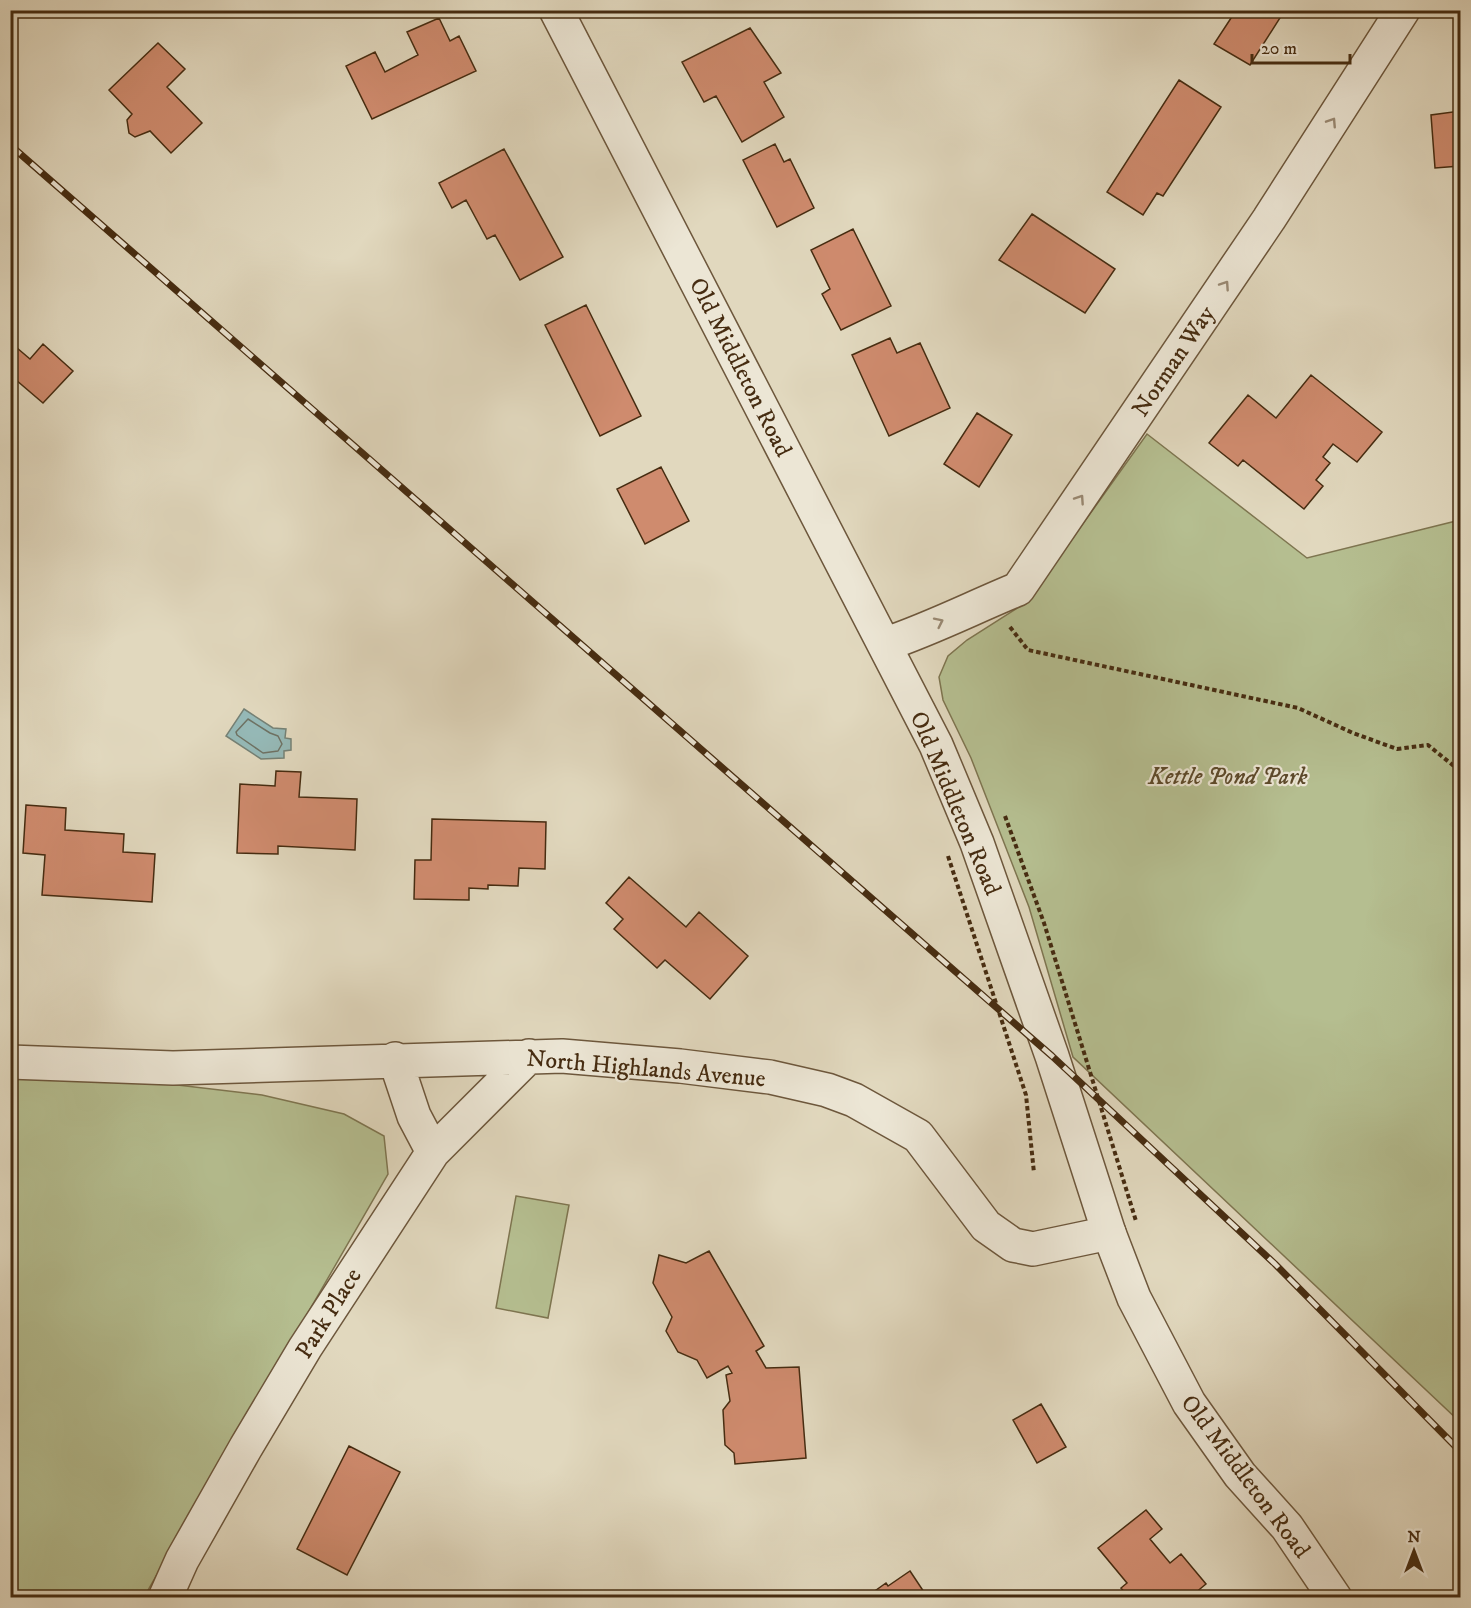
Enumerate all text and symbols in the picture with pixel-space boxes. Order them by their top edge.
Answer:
scale bar [1252,27,1350,65]
text: 20 m [1261,38,1297,60]
one-way arrow [1324,118,1336,128]
street label: Old Middleton Road [682,273,798,462]
one-way arrow [1218,281,1229,292]
street label: Norman Way [1126,300,1222,423]
one-way arrow [1073,494,1084,505]
one-way arrow [933,618,944,630]
street label: Old Middleton Road [903,707,1007,900]
park label: Kettle Pond Park [1147,762,1308,792]
street label: North Highlands Avenue [525,1044,767,1094]
street label: Park Place [289,1262,368,1365]
street label: Old Middleton Road [1174,1389,1316,1564]
north arrow [1384,1521,1444,1581]
text: N [1407,1527,1421,1547]

